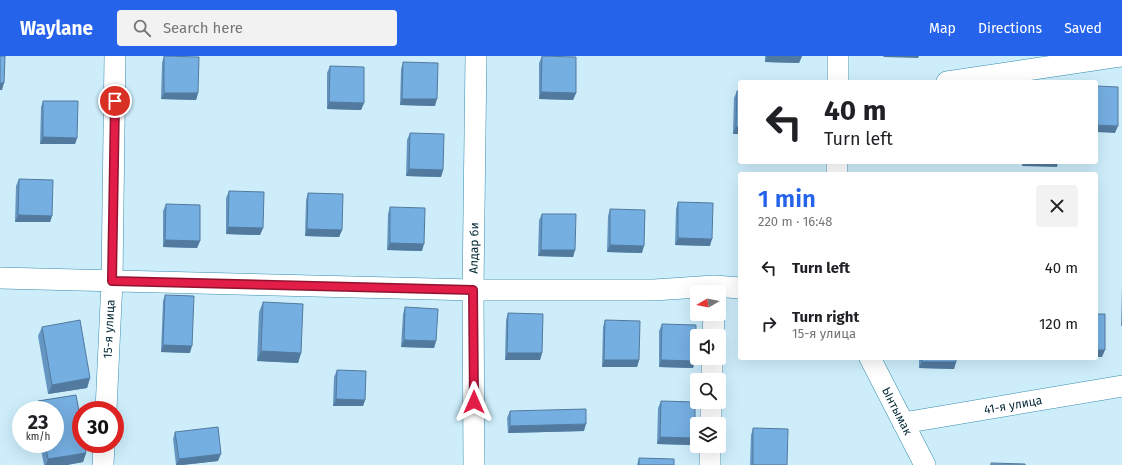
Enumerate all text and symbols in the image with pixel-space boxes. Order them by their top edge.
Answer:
search box [117,10,397,46]
text: Waylane [20,17,93,40]
icon: search [131,17,153,39]
text: Search here [163,19,243,37]
text: Map [929,20,956,37]
text: Directions [978,20,1042,37]
text: Saved [1064,20,1102,37]
pin [98,84,132,118]
icon: arrive [104,90,126,112]
text: 40 m [824,94,887,127]
icon: left [758,96,810,148]
text: Turn left [824,128,893,150]
text: 1 min [758,185,816,213]
button: close [1036,185,1078,227]
text: 220 m · 16:48 [758,214,832,229]
street label: Алдар би [467,222,481,274]
icon: left [758,257,780,279]
text: Turn left [792,259,850,277]
text: 40 m [1045,259,1078,277]
north arrow [690,285,726,321]
map controls [690,285,726,453]
street label: 15-я улица [100,299,118,359]
text: Turn right [792,308,859,326]
icon: right [758,313,780,335]
text: 120 m [1039,315,1078,333]
text: 15-я улица [792,326,856,341]
button: sound [690,329,726,365]
button: search [690,373,726,409]
position arrow [453,381,495,423]
street label: Ынтымак [879,385,915,438]
street label: 41-я улица [983,393,1043,417]
speed limit sign: 30 [72,401,124,453]
text: 23 [28,410,48,434]
button: layers [690,417,726,453]
text: km/h [26,431,50,443]

